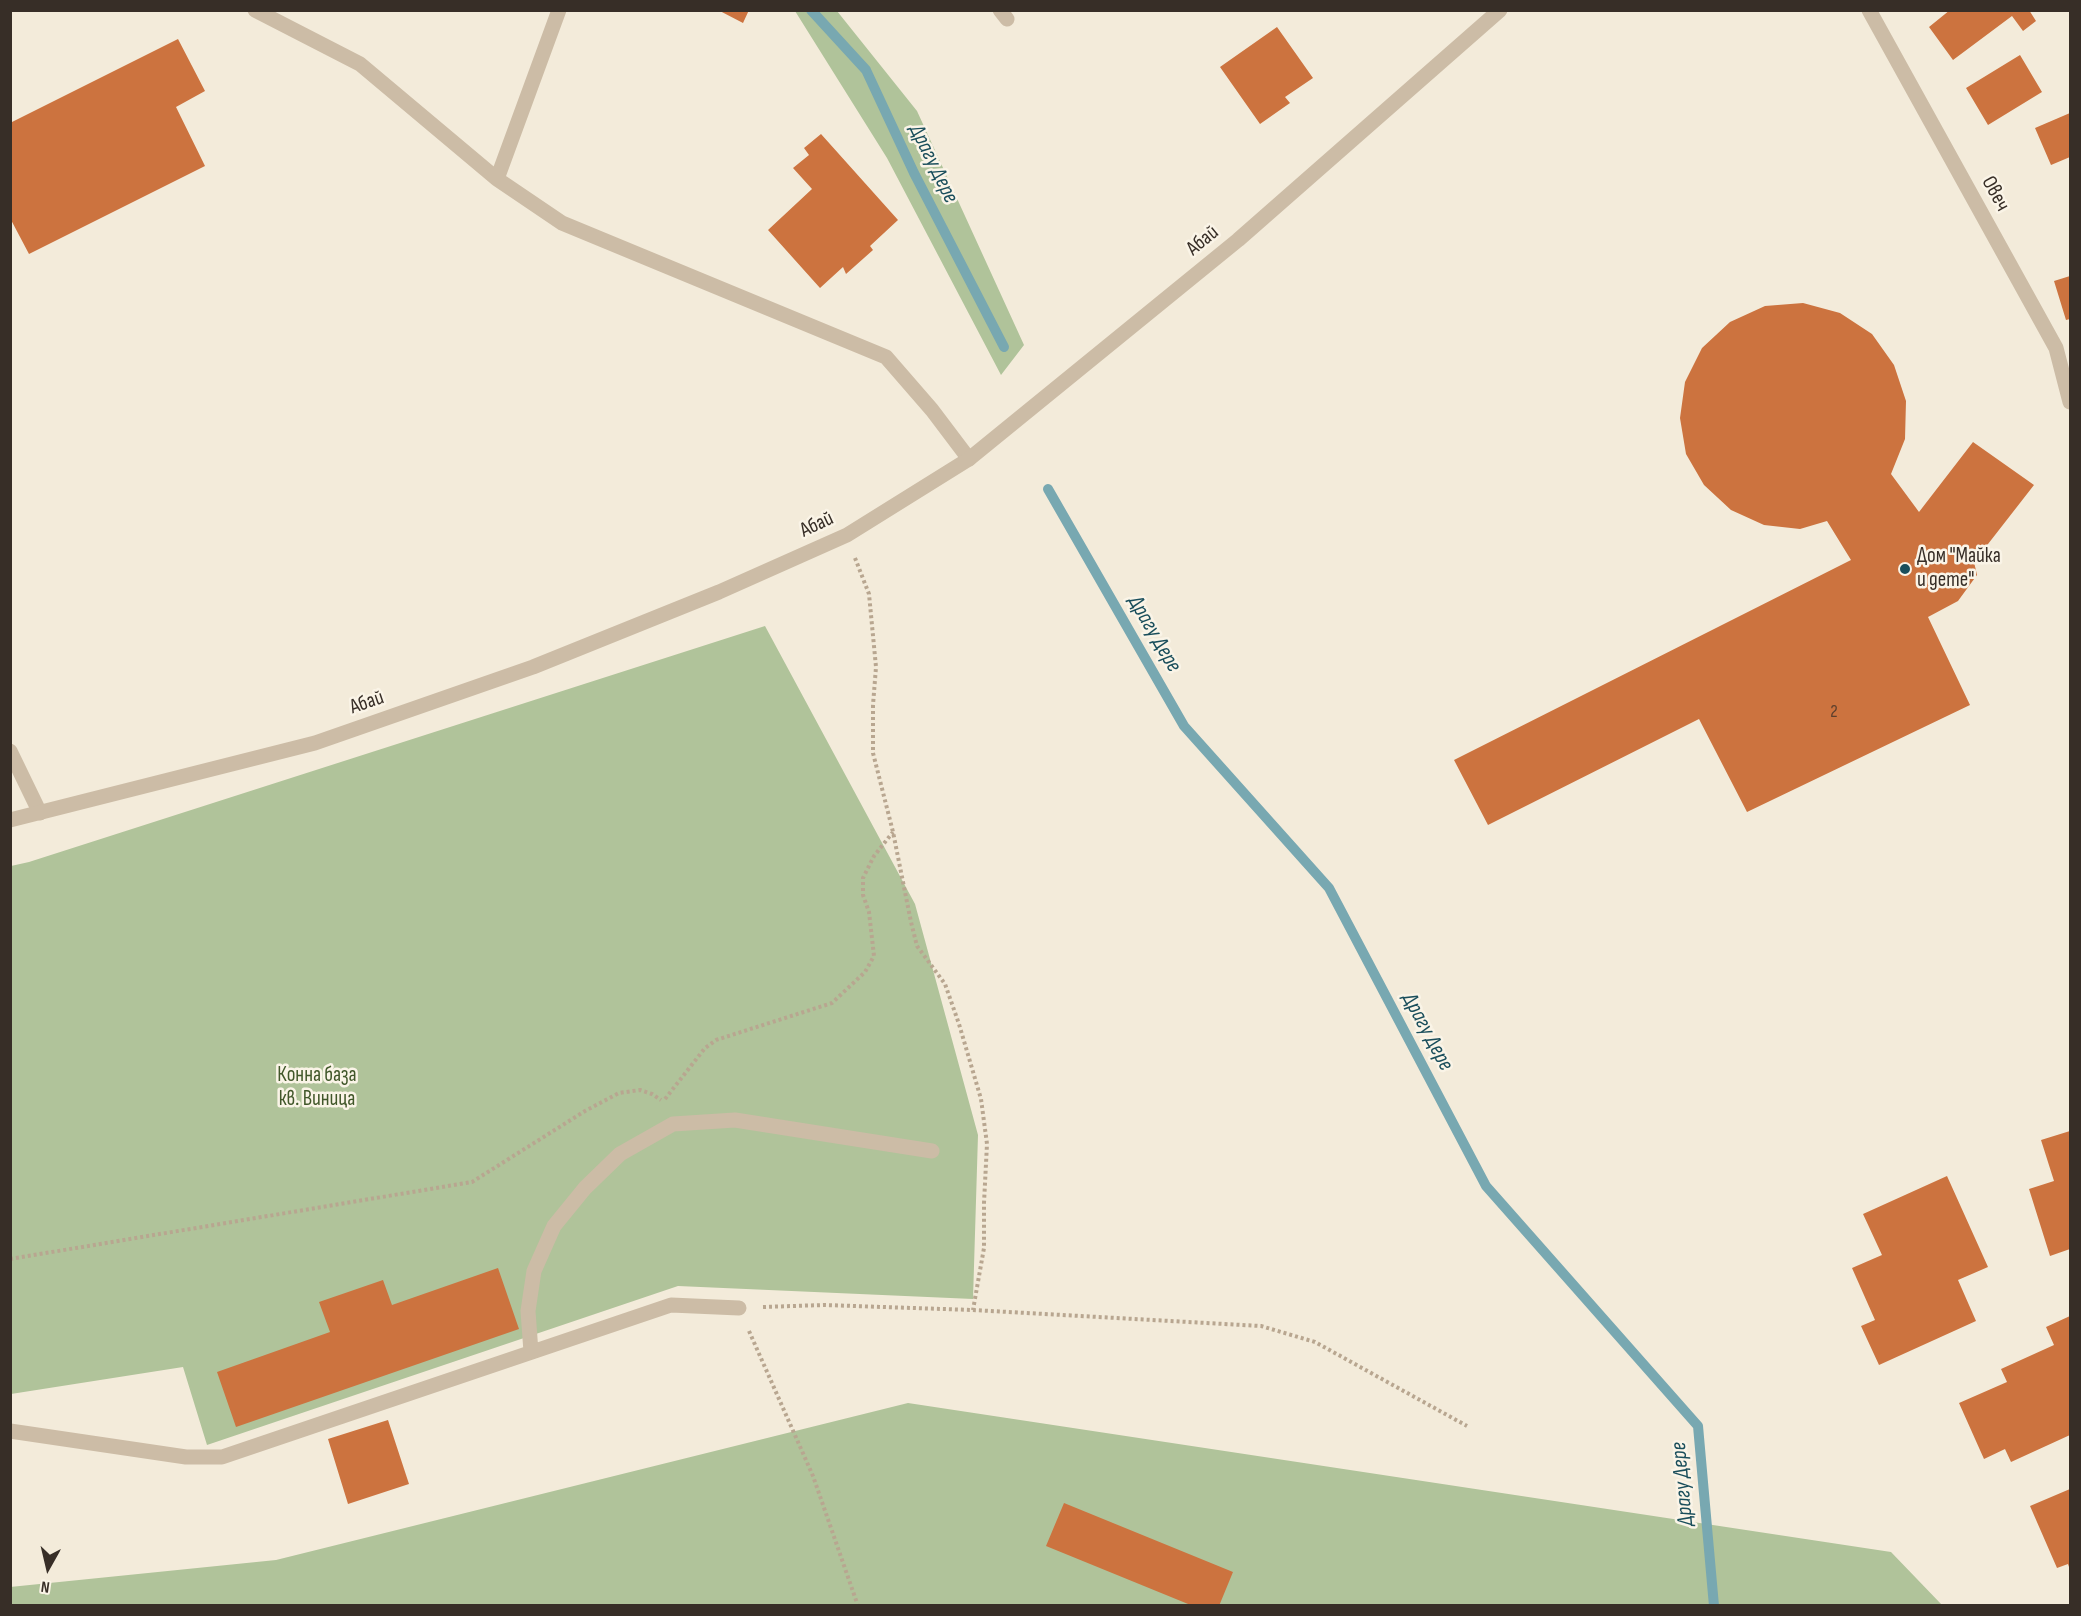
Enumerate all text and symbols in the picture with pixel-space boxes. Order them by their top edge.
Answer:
water label: Драгу Дере [903,120,963,208]
street label: Овеч [1975,172,2015,216]
street label: Абай [1182,220,1224,262]
street label: Абай [796,506,838,544]
place label: Дом "Майка и дете" [1917,544,2001,594]
marker: Дом "Майка и дете" [1898,562,1912,576]
water label: Драгу Дере [1121,591,1187,677]
street label: Абай [347,685,387,721]
house number: 2 [1830,701,1838,723]
water label: Драгу Дере [1396,989,1458,1075]
park label: Конна база кв. Виница [277,1063,357,1113]
water label: Драгу Дере [1666,1441,1700,1527]
north arrow [18,1538,78,1598]
text: N [40,1576,51,1596]

